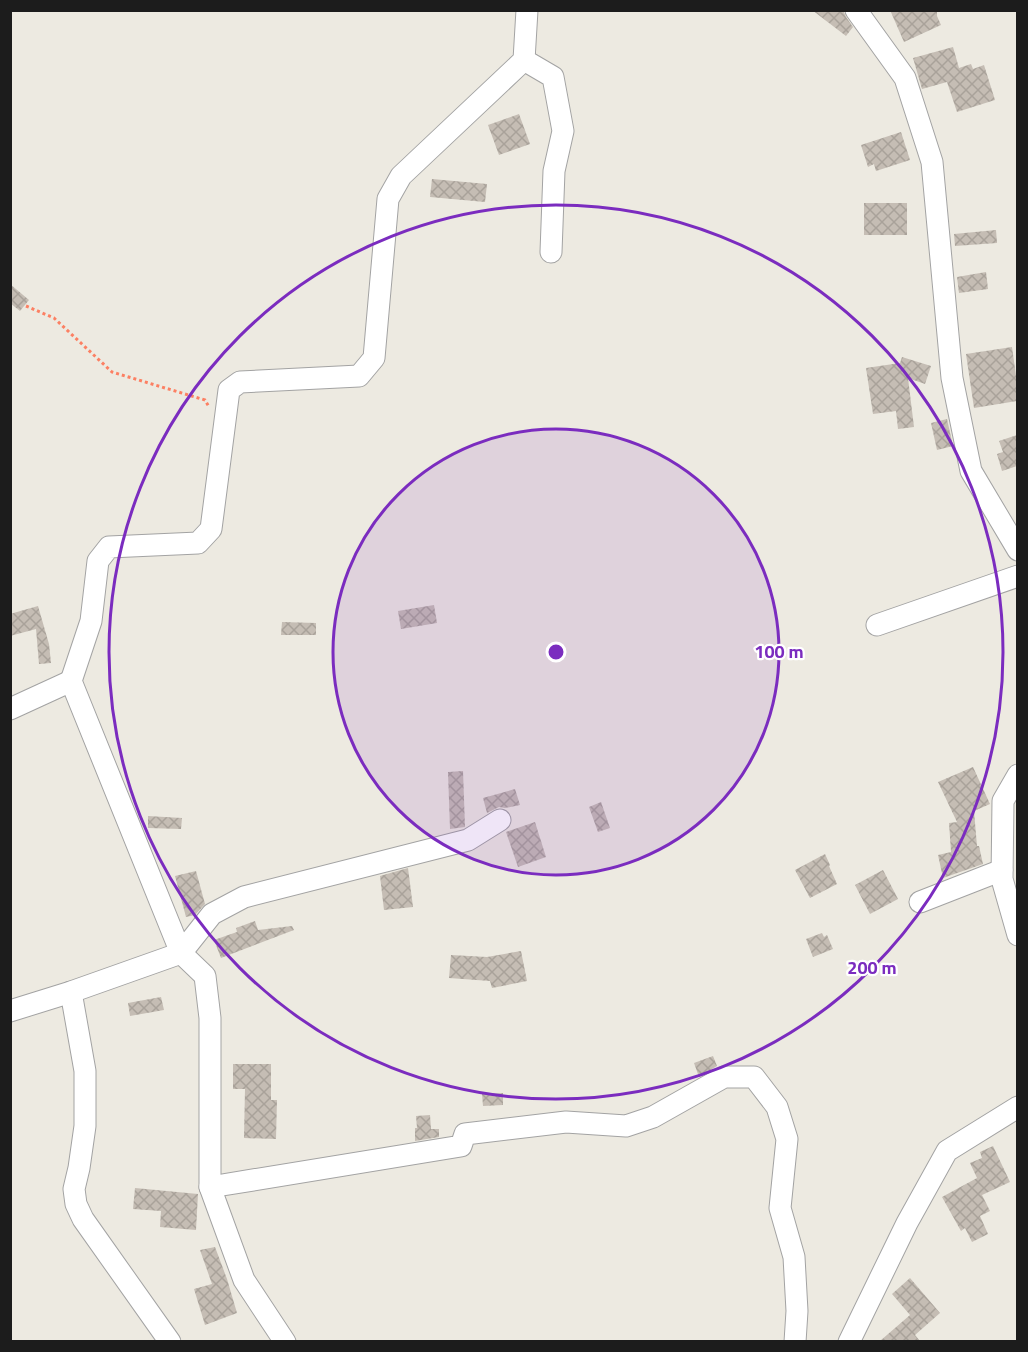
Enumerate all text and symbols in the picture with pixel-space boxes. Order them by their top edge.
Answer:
text: 100 m [754,638,804,665]
centre of rings [546,642,566,662]
text: 200 m [847,954,897,981]

